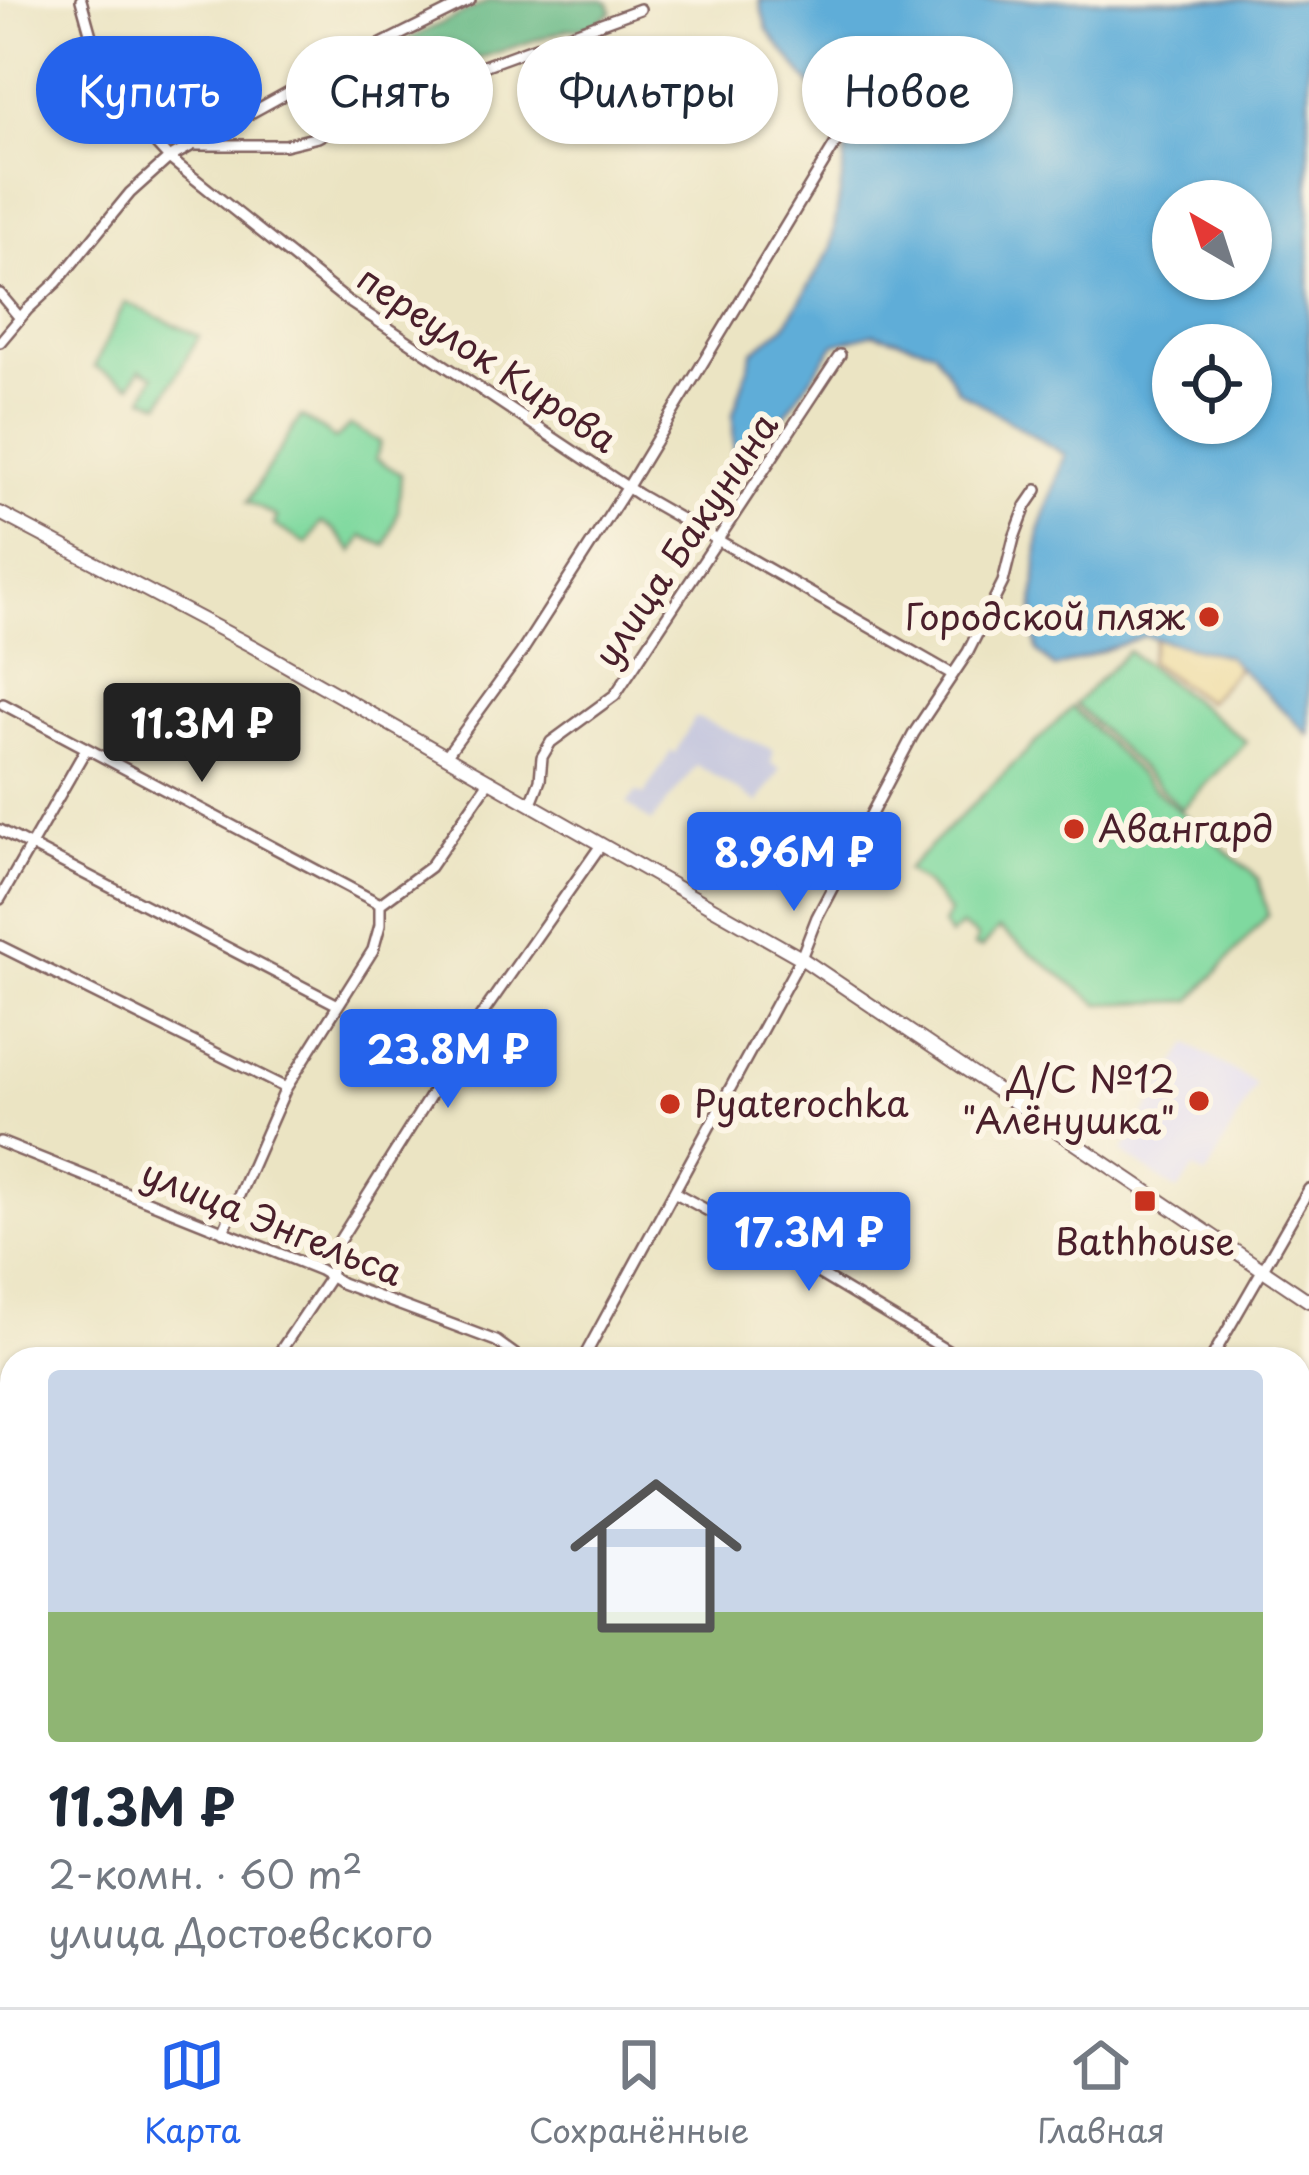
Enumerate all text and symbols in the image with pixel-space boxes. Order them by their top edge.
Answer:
chip: Купить [36,36,262,144]
chip: Снять [286,36,493,144]
chip: Фильтры [517,36,778,144]
chip: Новое [802,36,1013,144]
north arrow [1152,180,1272,300]
map controls [1152,180,1272,444]
street label: переулок Кирова [347,250,629,465]
button: locate [1152,324,1272,444]
street label: улица Бакунина [579,401,790,677]
place label: Городской пляж [905,588,1185,642]
marker: Городской пляж [1196,604,1222,630]
pin: 11.3M ₽ [91,683,313,785]
text: 11.3M ₽ [130,692,274,751]
place label: Авангард [1098,800,1274,854]
pin: 8.96M ₽ [683,812,905,914]
marker: Авангард [1061,816,1087,842]
text: 8.96M ₽ [714,821,874,880]
pin: 23.8M ₽ [337,1009,559,1111]
text: 23.8M ₽ [367,1018,529,1077]
place label: Д/С №12 "Алёнушка" [962,1051,1175,1146]
place label: Pyaterochka [694,1075,909,1129]
marker: Д/С №12 "Алёнушка" [1186,1088,1212,1114]
marker: Pyaterochka [657,1091,683,1117]
street label: улица Энгельса [134,1144,412,1298]
marker: Bathhouse [1132,1188,1158,1214]
pin: 17.3M ₽ [698,1192,920,1294]
text: 17.3M ₽ [734,1201,884,1260]
place label: Bathhouse [1055,1213,1235,1267]
icon: home [548,1448,764,1664]
text: 11.3M ₽ [48,1766,235,1843]
text: 2-комн. · 60 m² [48,1843,363,1902]
text: улица Достоевского [48,1902,433,1961]
tab: Карта [144,2032,241,2154]
tab: Сохранённые [529,2032,749,2154]
tab: Главная [1037,2032,1165,2154]

